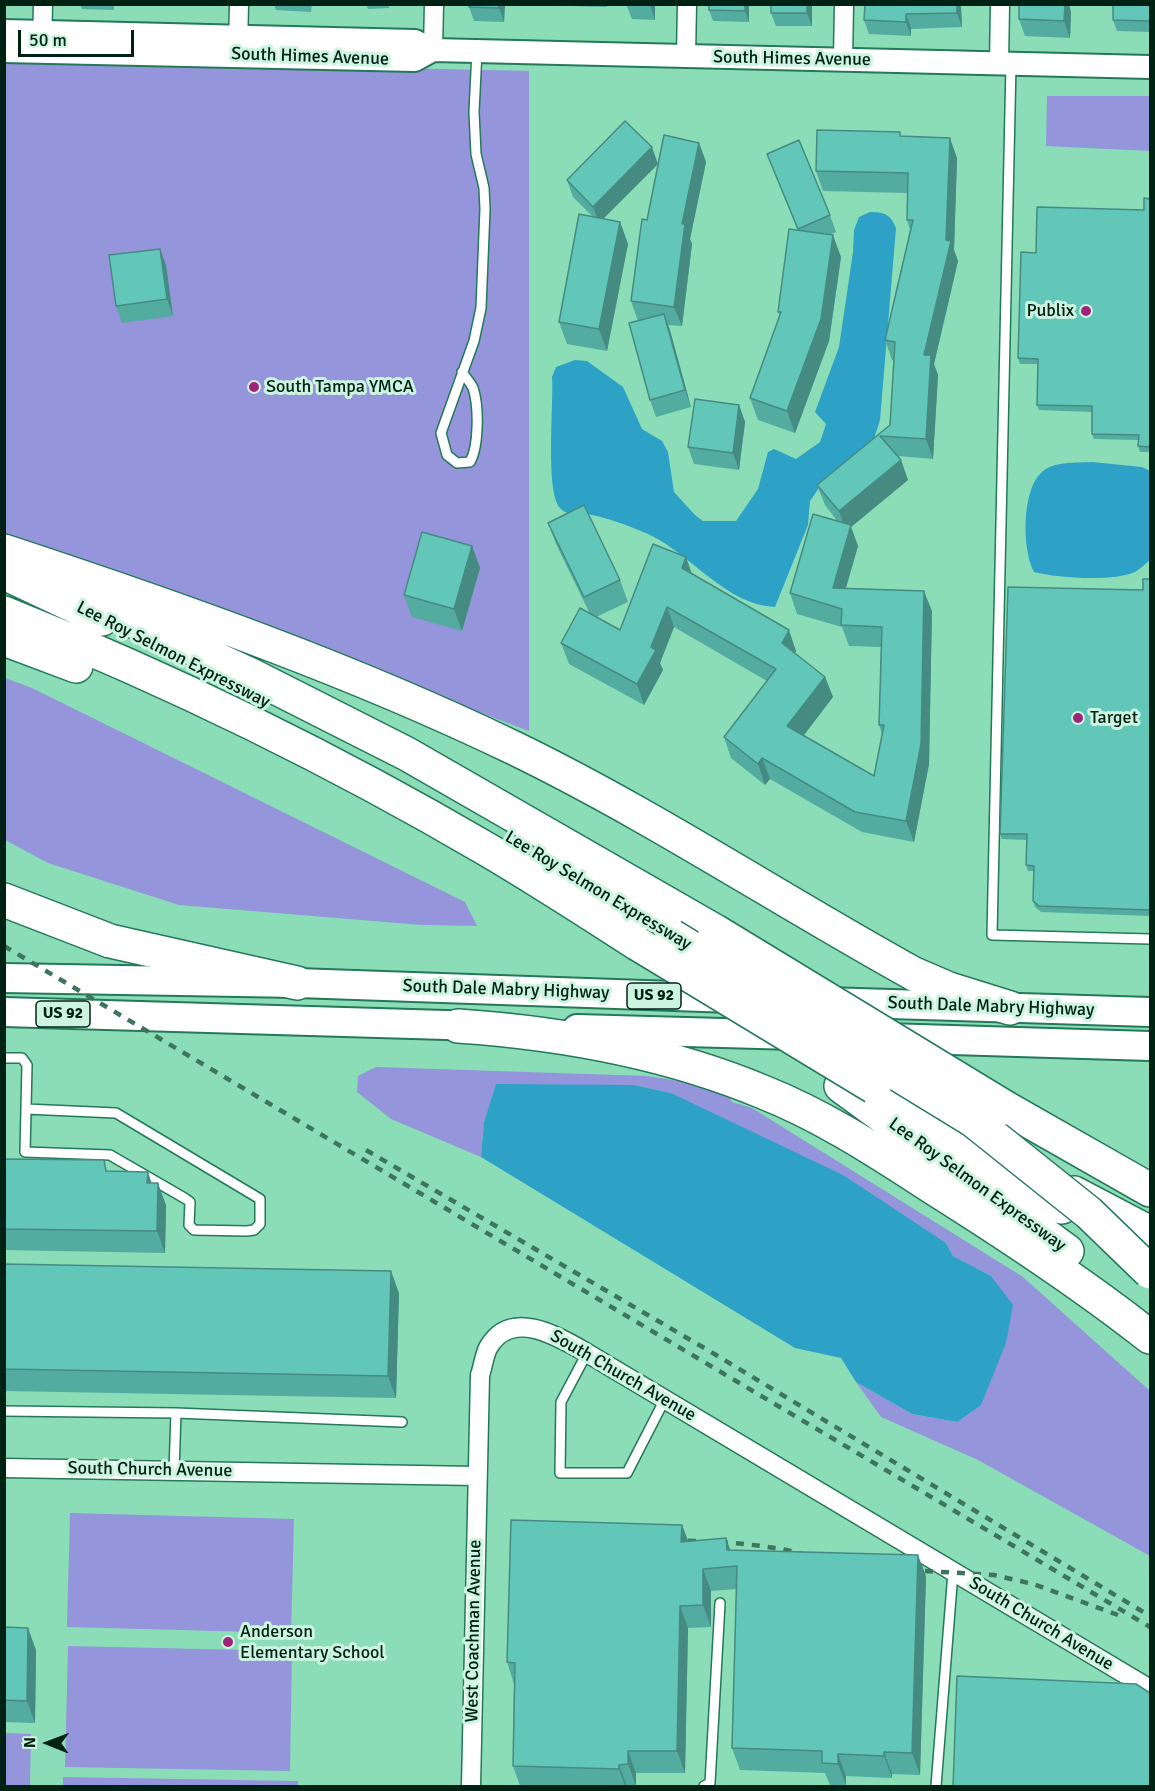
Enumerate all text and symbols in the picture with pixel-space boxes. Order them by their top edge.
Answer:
scale bar [21,18,136,56]
text: 50 m [29,29,67,51]
street label: South Himes Avenue [231,43,389,71]
street label: South Himes Avenue [713,47,871,71]
place label: Publix [1026,300,1074,322]
marker: Publix [1079,304,1093,318]
place label: South Tampa YMCA [266,376,414,398]
marker: South Tampa YMCA [247,380,261,394]
street label: Lee Roy Selmon Expressway [73,597,273,713]
place label: Target [1090,707,1138,729]
marker: Target [1071,711,1085,725]
street label: Lee Roy Selmon Expressway [501,827,695,955]
street label: South Dale Mabry Highway [402,976,610,1004]
road number: US 92 [627,983,681,1009]
street label: South Dale Mabry Highway [887,993,1095,1021]
road number: US 92 [36,1001,90,1027]
street label: Lee Roy Selmon Expressway [884,1113,1070,1257]
street label: South Church Avenue [546,1325,700,1427]
street label: South Church Avenue [68,1458,232,1482]
street label: West Coachman Avenue [462,1539,486,1723]
street label: South Church Avenue [965,1572,1117,1676]
place label: Anderson Elementary School [240,1621,385,1664]
marker: Anderson Elementary School [221,1635,235,1649]
north arrow [18,1713,78,1773]
text: N [20,1737,40,1748]

